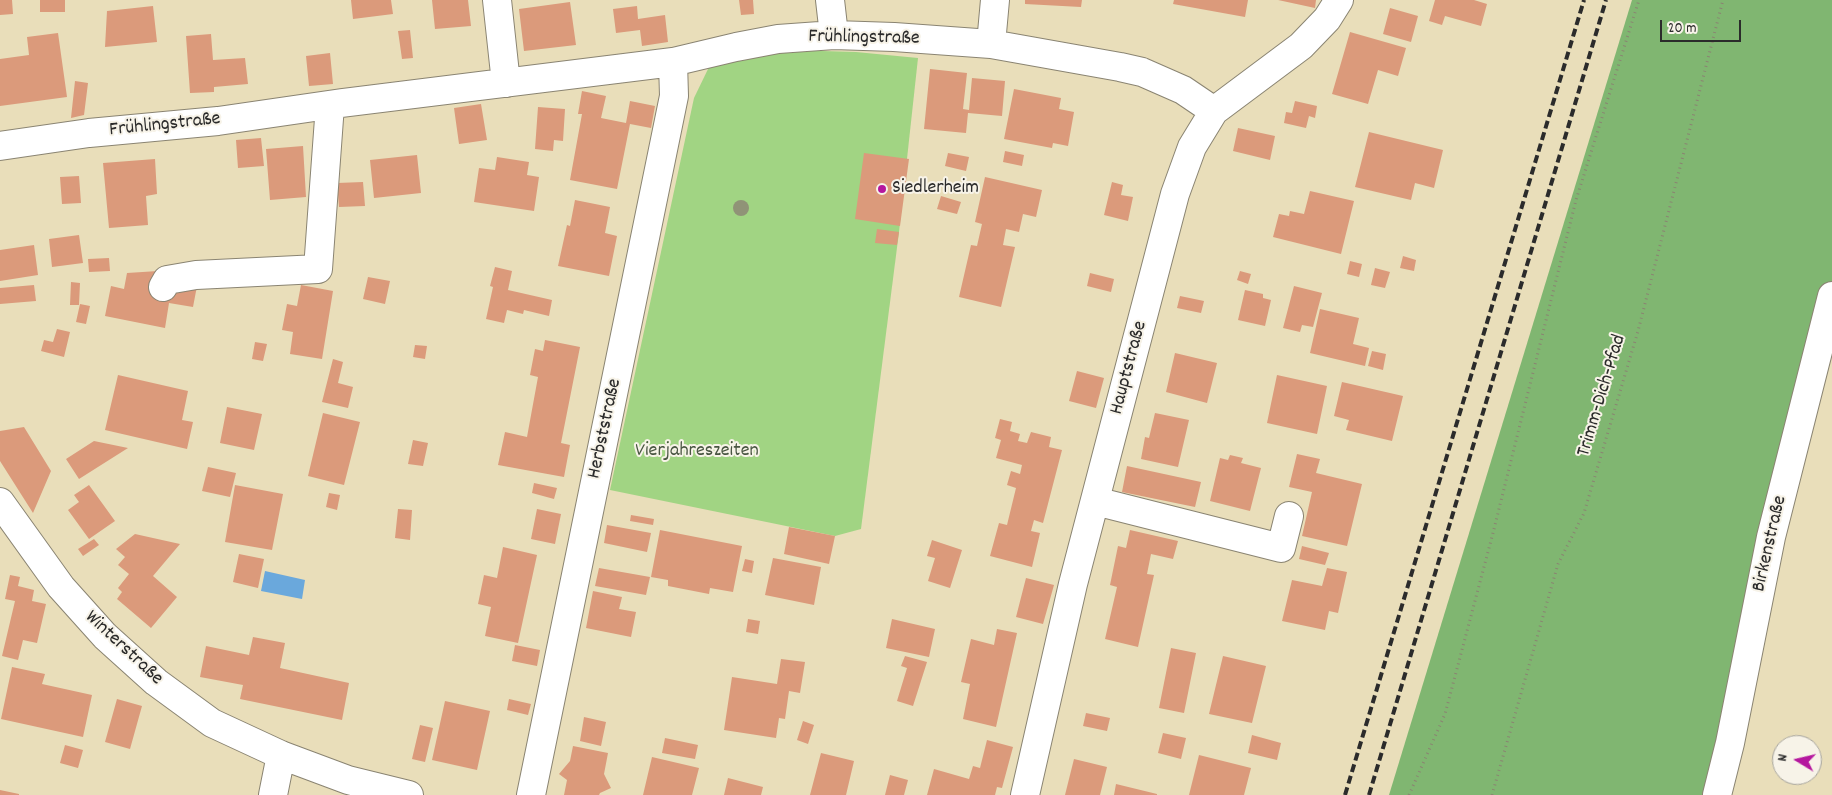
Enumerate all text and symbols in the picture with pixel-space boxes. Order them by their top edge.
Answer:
scale bar [1662,10,1743,42]
text: 20 m [1668,18,1696,40]
street label: Frühlingstraße [808,26,920,52]
street label: Frühlingstraße [108,108,222,144]
place label: Siedlerheim [892,177,979,201]
marker: Siedlerheim [876,183,888,195]
street label: Hauptstraße [1106,319,1154,417]
street label: Trimm-Dich-Pfad [1573,332,1633,460]
street label: Herbststraße [584,377,628,481]
park label: Vierjahreszeiten [635,440,759,464]
street label: Birkenstraße [1748,494,1794,594]
street label: Winterstraße [79,607,167,691]
north arrow [1772,735,1822,785]
text: N [1773,753,1794,763]

